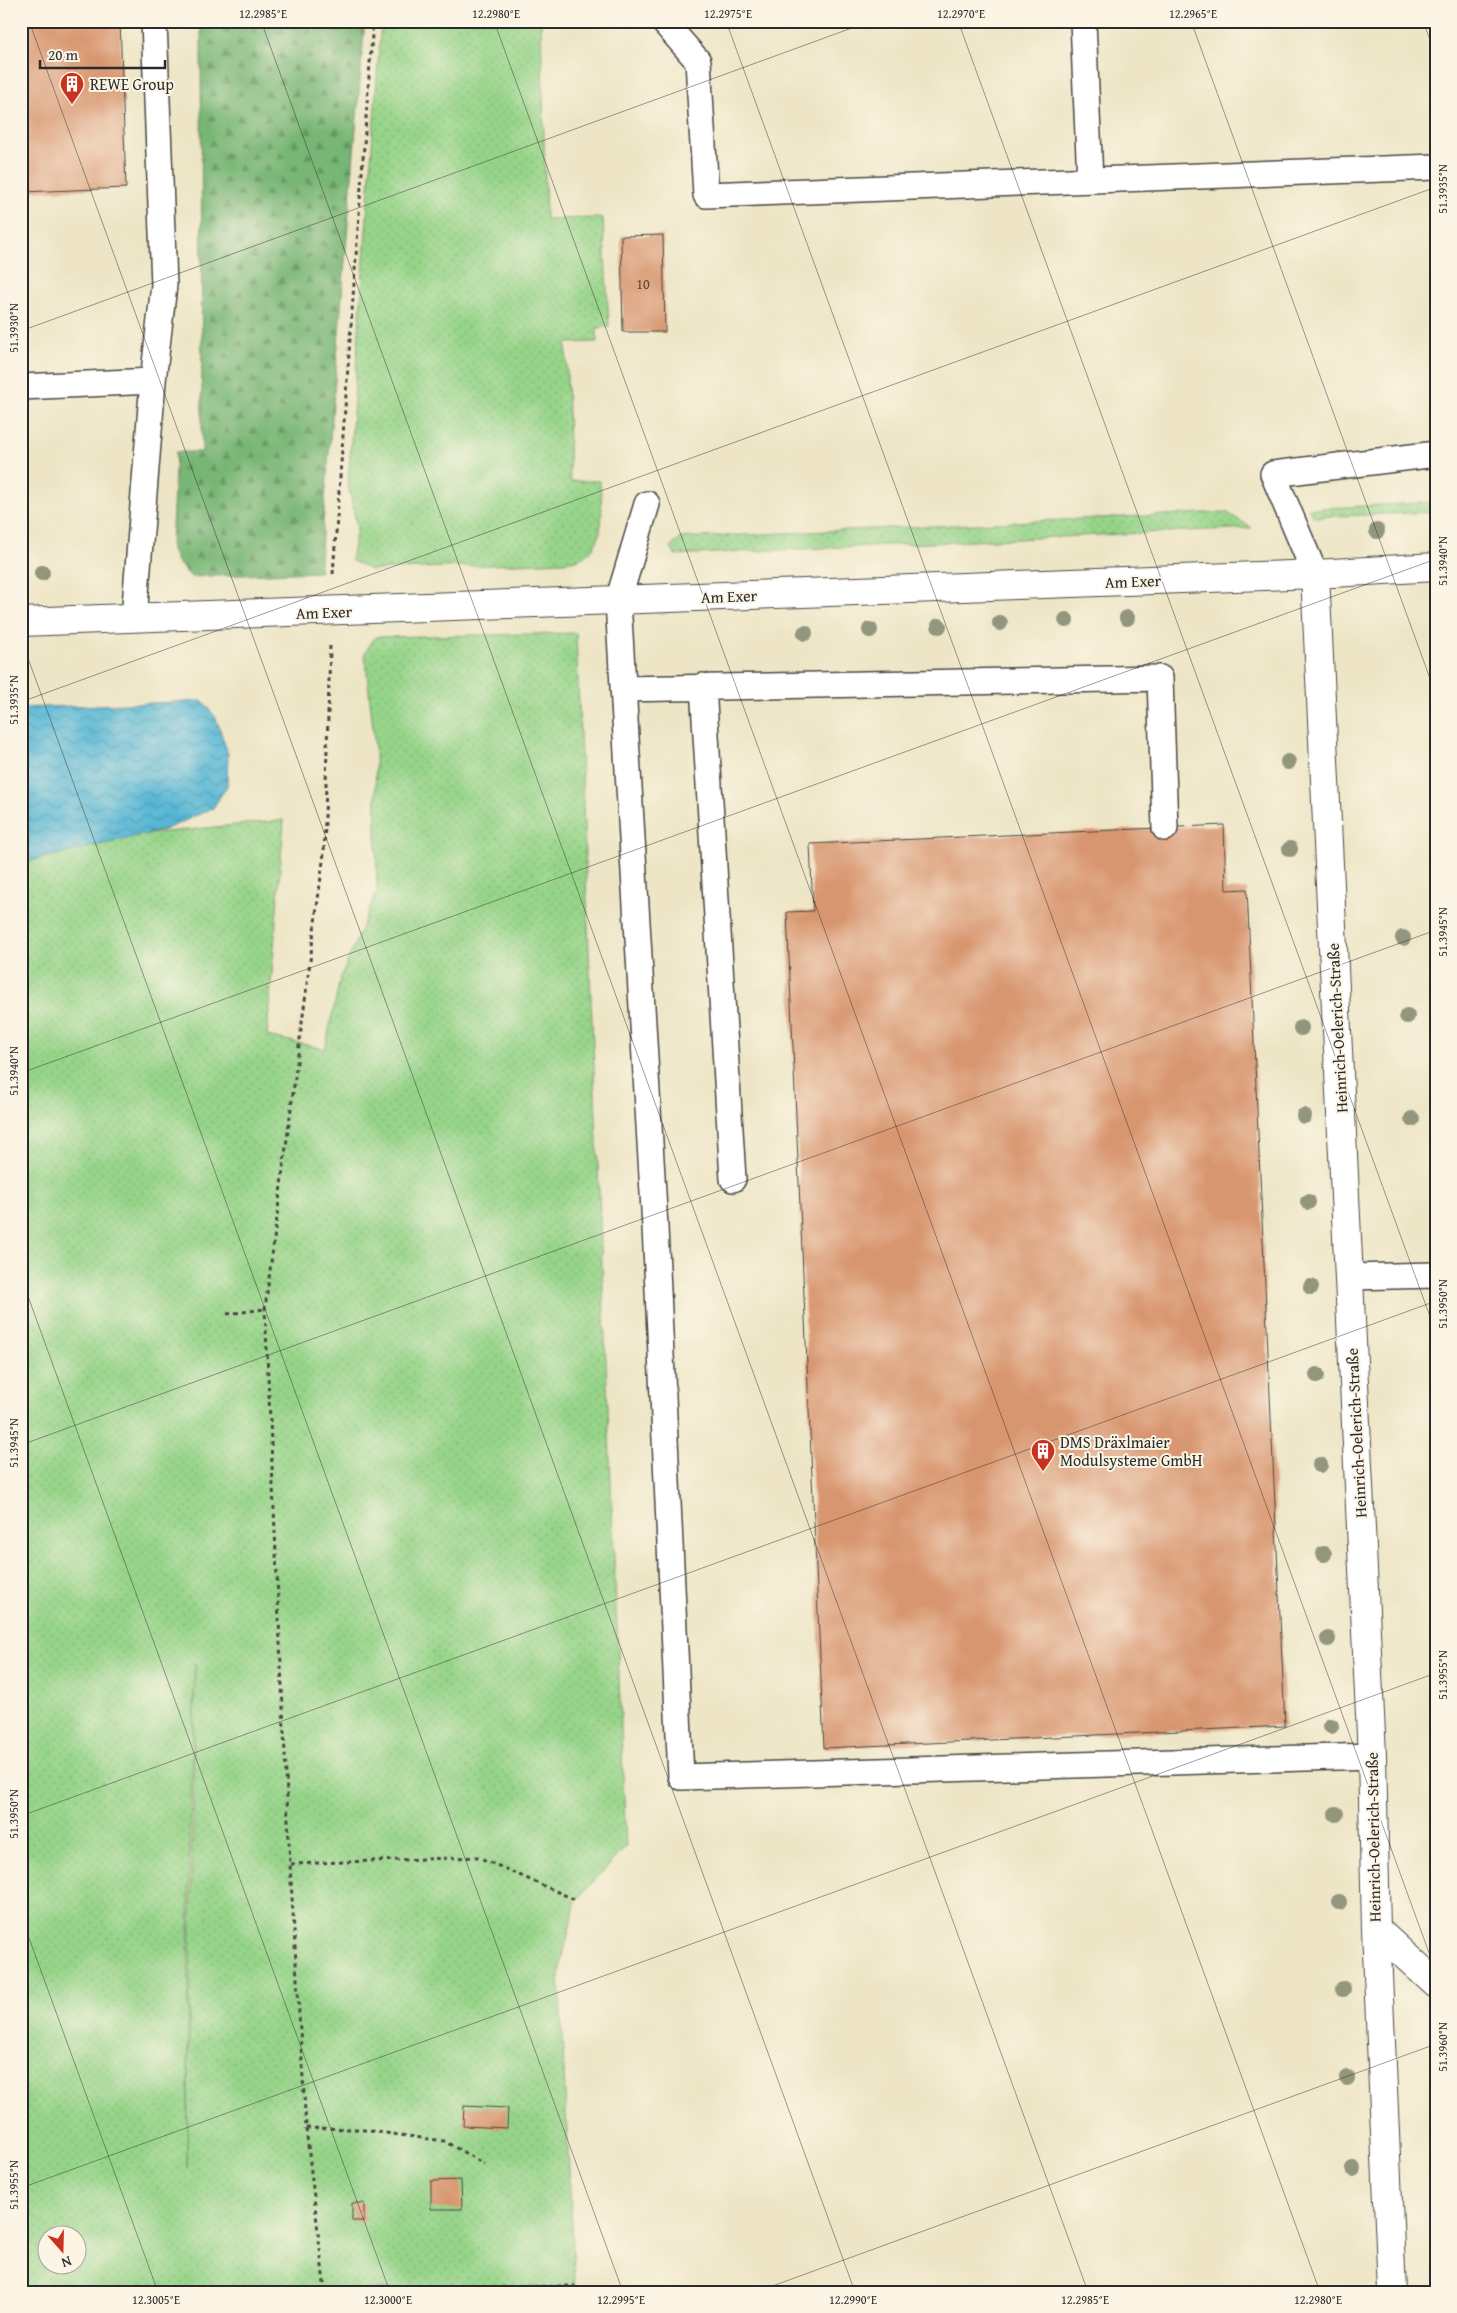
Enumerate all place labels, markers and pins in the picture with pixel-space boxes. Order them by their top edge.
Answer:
building icon: REWE Group [59,71,85,105]
place label: REWE Group [90,72,174,96]
place label: DMS Dräxlmaier Modulsysteme GmbH [1060,1430,1203,1472]
building icon: DMS Dräxlmaier Modulsysteme GmbH [1030,1438,1056,1472]

